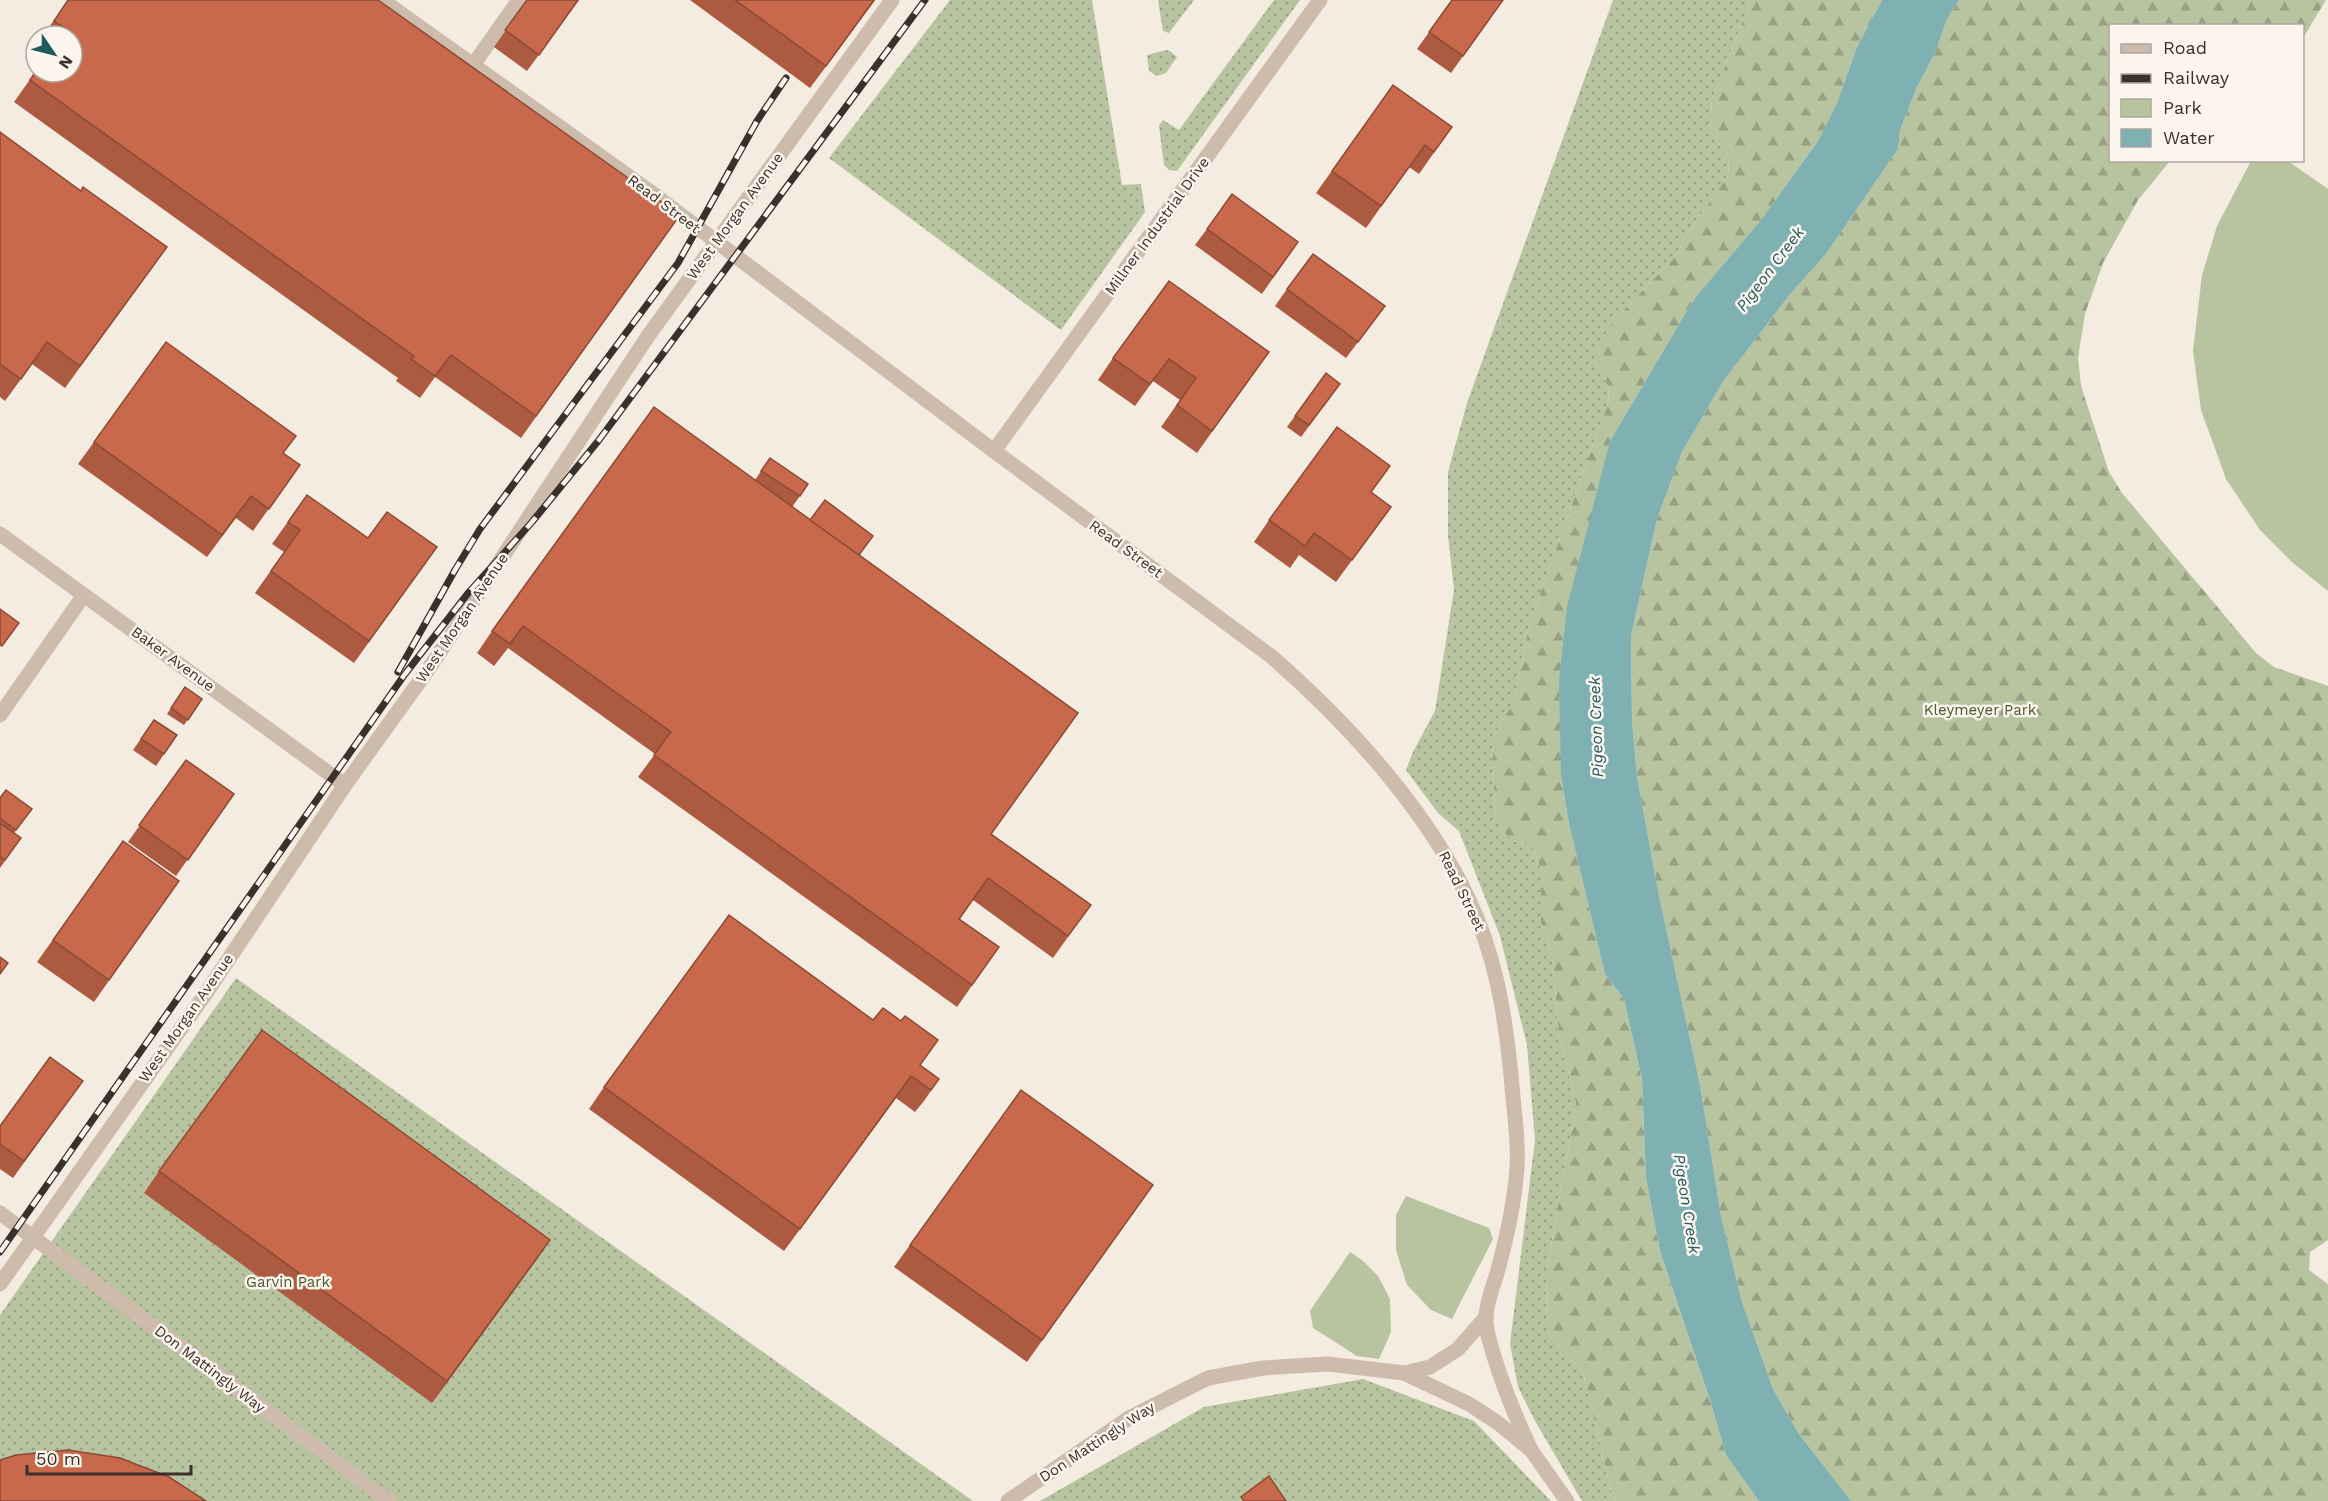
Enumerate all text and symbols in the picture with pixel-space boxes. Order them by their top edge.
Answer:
north arrow [24,24,84,84]
legend [2109,24,2304,162]
text: Road [2163,37,2207,58]
text: N [55,52,77,73]
text: Railway [2163,67,2230,88]
text: Park [2163,97,2202,118]
text: Water [2163,127,2215,148]
street label: West Morgan Avenue [683,149,787,283]
street label: Millner Industrial Drive [1101,153,1213,299]
street label: Read Street [624,171,705,238]
water label: Pigeon Creek [1732,222,1809,315]
street label: Read Street [1086,516,1167,582]
street label: West Morgan Avenue [412,550,512,686]
street label: Baker Avenue [128,623,218,695]
water label: Pigeon Creek [1585,675,1607,778]
park label: Kleymeyer Park [1924,701,2037,719]
street label: Read Street [1435,848,1489,934]
street label: West Morgan Avenue [135,950,237,1086]
water label: Pigeon Creek [1670,1153,1704,1257]
park label: Garvin Park [246,1273,330,1291]
street label: Don Mattingly Way [151,1322,269,1417]
street label: Don Mattingly Way [1036,1398,1158,1486]
scale bar [27,1438,190,1476]
text: 50 m [36,1448,81,1469]

